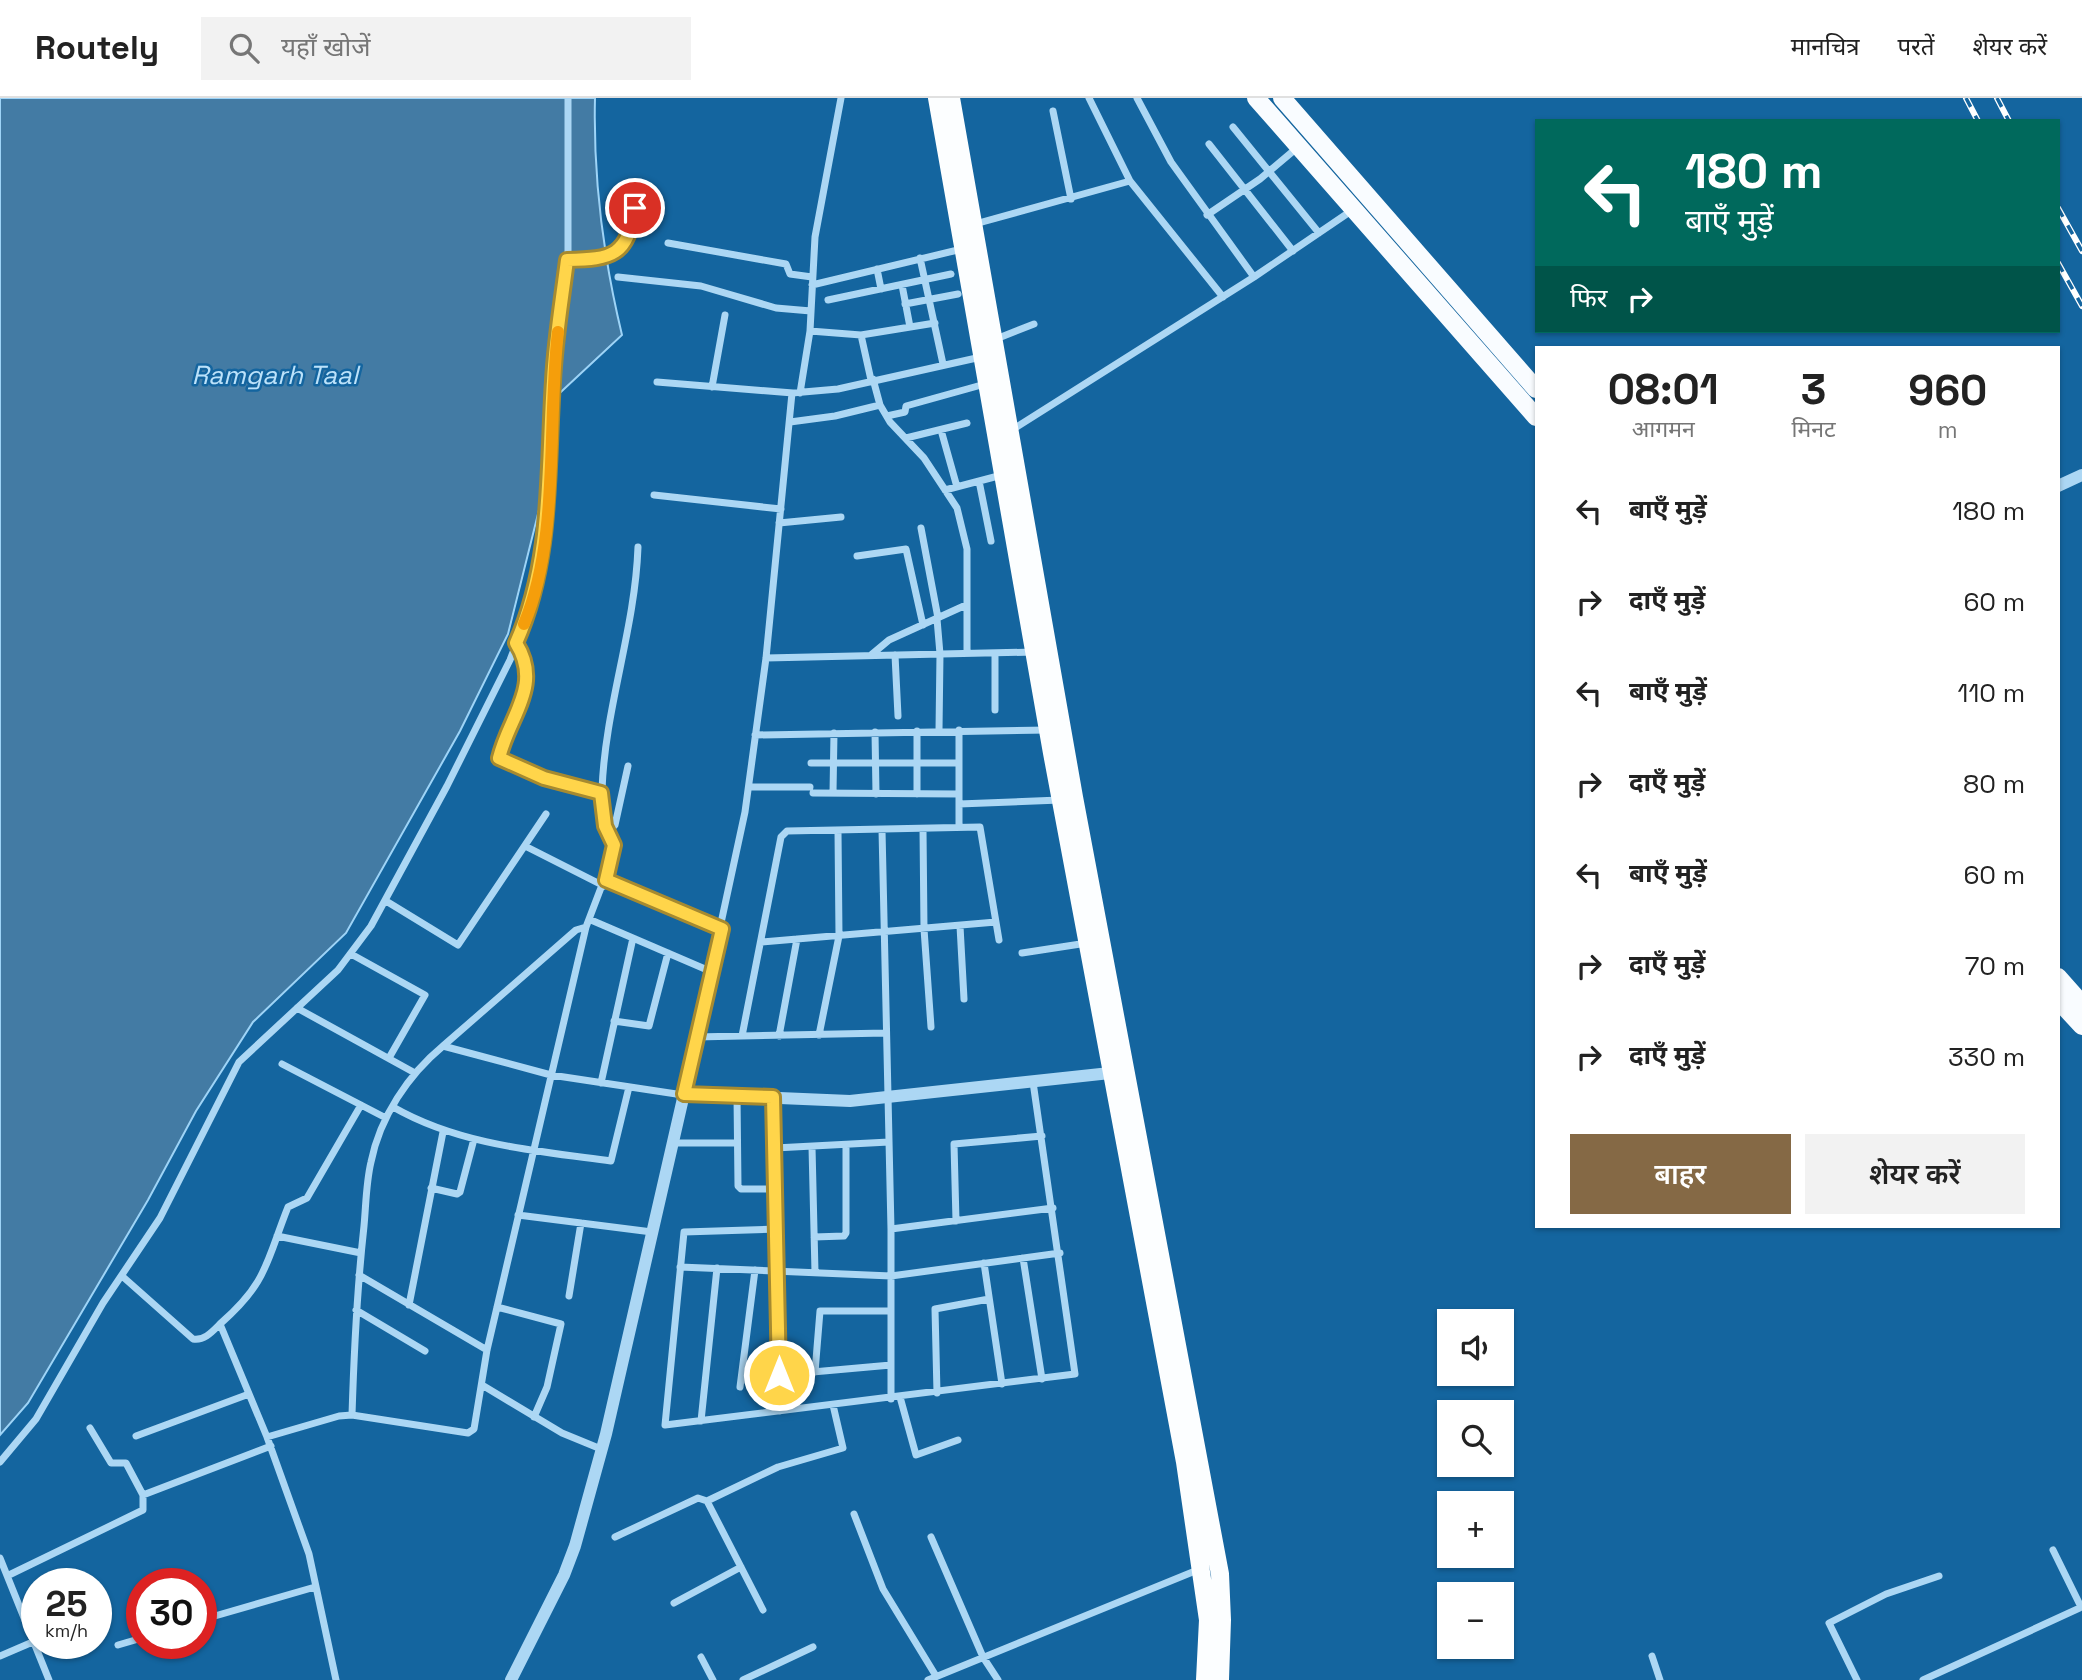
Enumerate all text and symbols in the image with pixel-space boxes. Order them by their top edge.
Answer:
search box [201,17,691,80]
text: Routely [35,27,159,69]
icon: search [225,29,263,67]
text: यहाँ खोजें [281,30,371,64]
text: मानचित्र [1791,31,1859,62]
text: परतें [1897,31,1935,62]
text: शेयर करें [1973,31,2047,62]
text: 180 m [1685,140,1823,202]
icon: left [1570,147,1661,238]
pin [605,178,665,238]
icon: arrive [616,189,654,227]
text: बाएँ मुड़ें [1685,201,1774,241]
icon: right [1621,280,1659,318]
text: फिर [1570,281,1607,315]
water label: Ramgarh Taal [192,358,361,392]
text: 08:01 [1608,363,1719,416]
text: 3 [1801,363,1826,416]
text: 960 [1908,364,1987,417]
text: आगमन [1632,414,1695,444]
text: मिनट [1791,414,1836,444]
text: m [1938,415,1958,445]
icon: left [1570,492,1608,530]
text: बाएँ मुड़ें [1629,492,1707,526]
text: 180 m [1952,494,2025,528]
icon: right [1570,583,1608,621]
text: दाएँ मुड़ें [1629,583,1705,617]
text: 60 m [1963,585,2025,619]
icon: left [1570,674,1608,712]
text: बाएँ मुड़ें [1629,674,1707,708]
text: 110 m [1958,676,2025,710]
icon: right [1570,765,1608,803]
text: दाएँ मुड़ें [1629,765,1705,799]
text: 80 m [1963,767,2025,801]
icon: left [1570,856,1608,894]
text: बाएँ मुड़ें [1629,856,1707,890]
text: 60 m [1963,858,2025,892]
icon: right [1570,947,1608,985]
text: दाएँ मुड़ें [1629,947,1705,981]
text: 70 m [1965,949,2025,983]
icon: right [1570,1038,1608,1076]
text: दाएँ मुड़ें [1629,1038,1705,1072]
text: 330 m [1948,1040,2025,1074]
button: बाहर [1570,1134,1791,1214]
button: शेयर करें [1805,1134,2025,1214]
map controls [1437,1309,1514,1659]
button: sound [1437,1309,1514,1386]
position arrow [742,1338,816,1412]
button: search [1437,1400,1514,1477]
button: + [1437,1491,1514,1568]
speed limit sign: 30 [126,1568,217,1659]
text: 25 [46,1582,87,1626]
button: − [1437,1582,1514,1659]
text: km/h [45,1619,88,1642]

